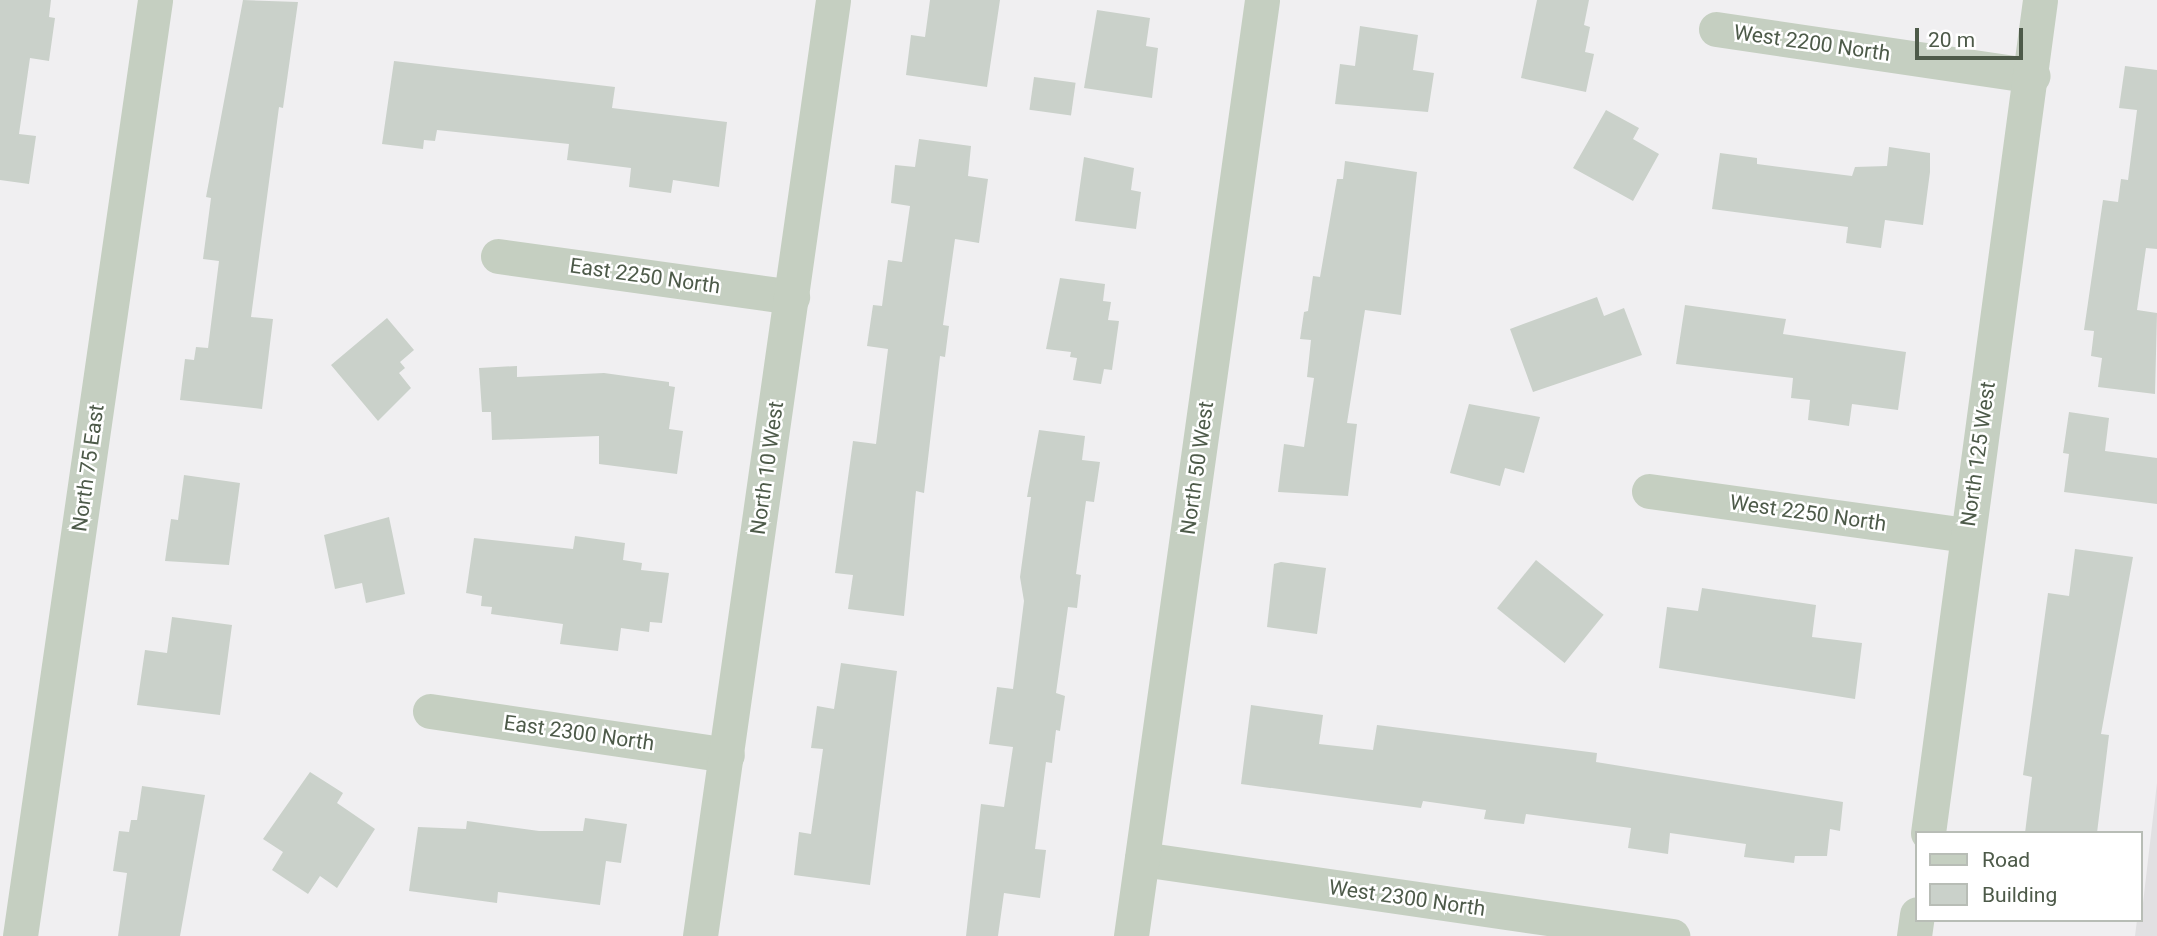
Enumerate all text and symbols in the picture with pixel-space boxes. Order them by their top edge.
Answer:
scale bar [1919,14,2028,58]
street label: West 2200 North [1732,20,1892,66]
text: 20 m [1928,28,1975,52]
street label: East 2250 North [568,253,722,299]
street label: North 125 West [1955,380,2001,528]
street label: North 10 West [745,400,789,536]
street label: North 50 West [1175,400,1219,536]
street label: North 75 East [67,403,109,533]
street label: West 2250 North [1728,490,1888,536]
street label: East 2300 North [502,710,656,756]
legend [1916,831,2143,922]
text: Road [1982,848,2030,872]
street label: West 2300 North [1327,875,1487,921]
text: Building [1982,883,2057,907]

